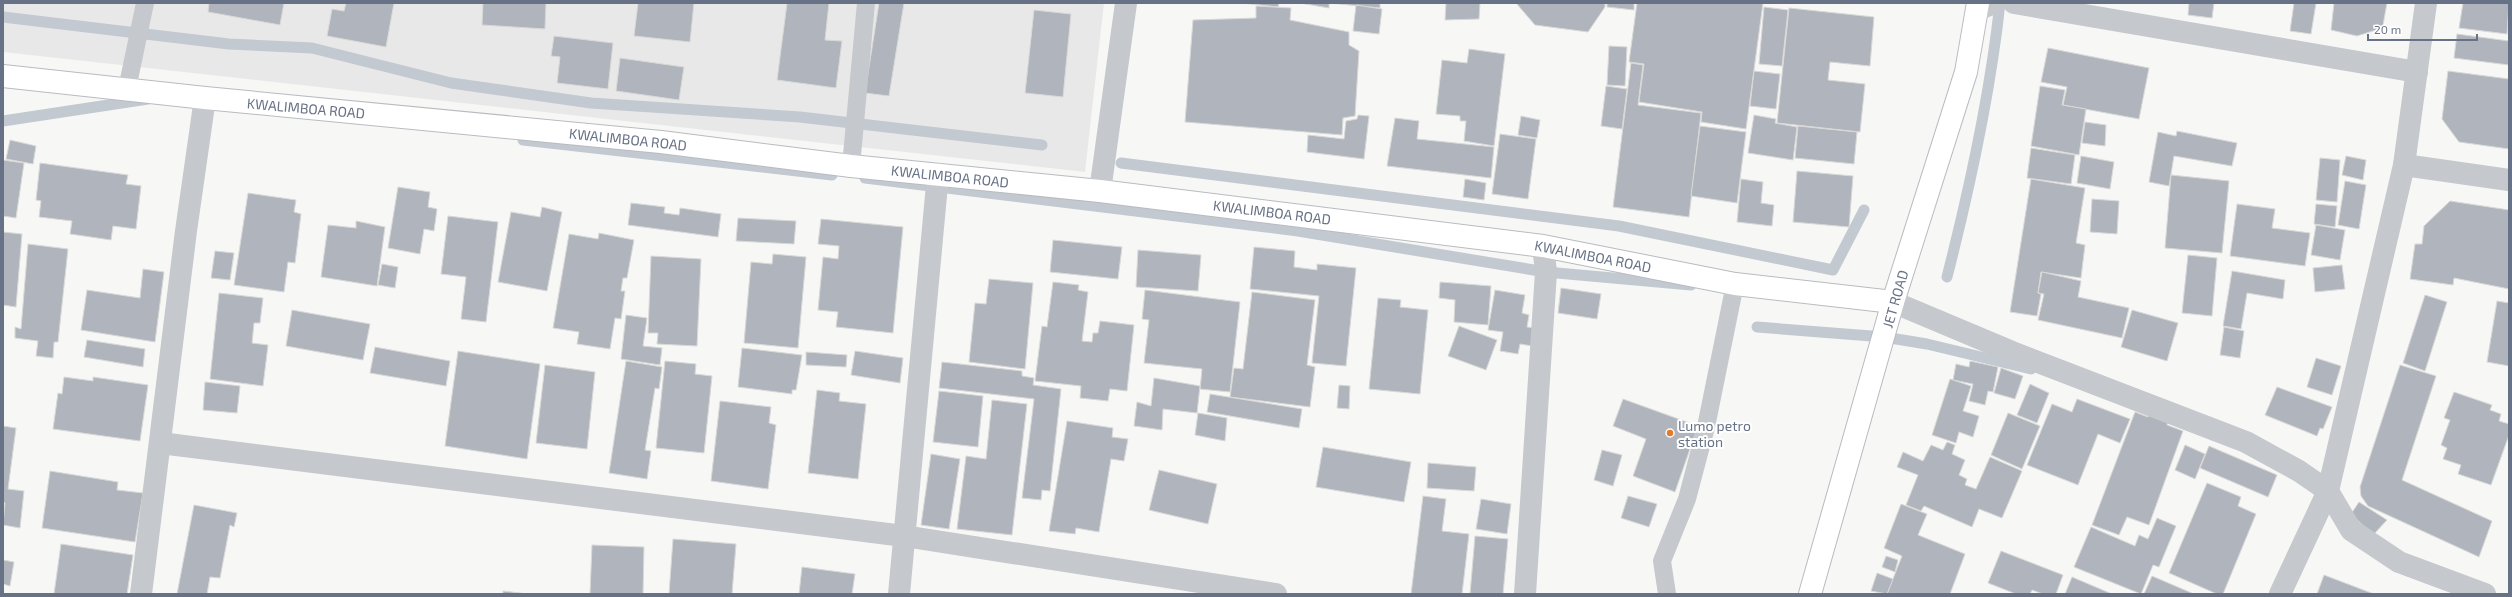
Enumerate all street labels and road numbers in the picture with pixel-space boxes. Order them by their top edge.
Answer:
street label: KWALIMBOA ROAD [246,94,366,122]
street label: KWALIMBOA ROAD [568,124,688,154]
street label: KWALIMBOA ROAD [890,161,1010,191]
street label: KWALIMBOA ROAD [1212,196,1332,228]
street label: KWALIMBOA ROAD [1533,236,1653,276]
street label: JET ROAD [1879,268,1911,330]

